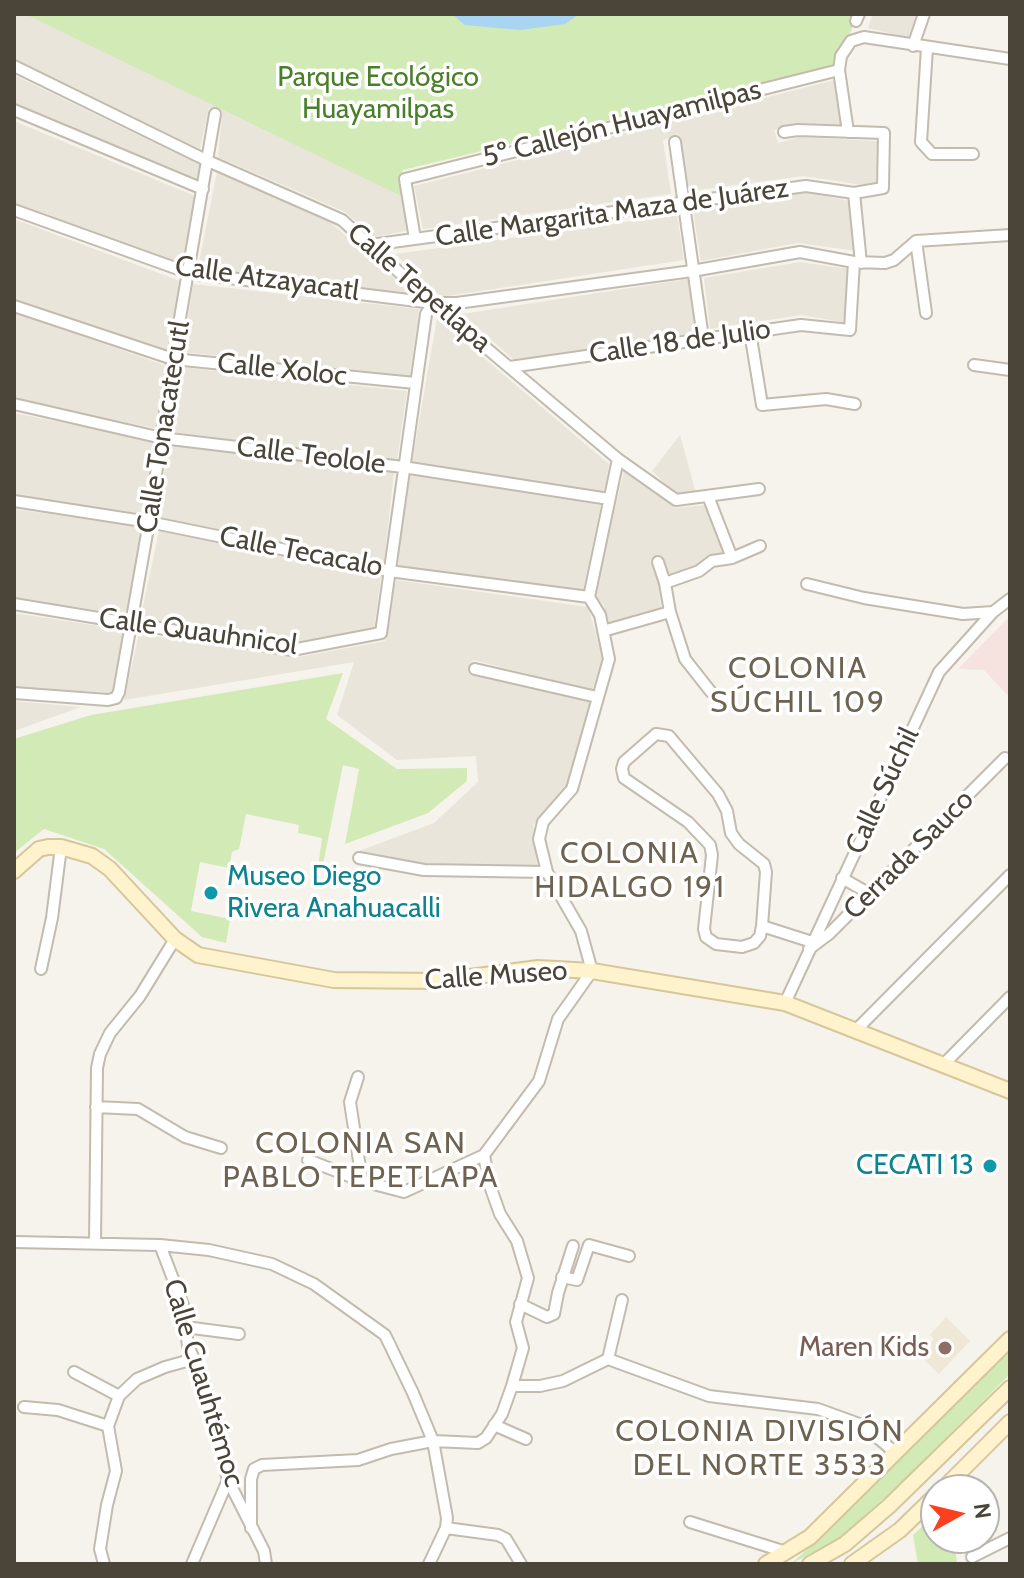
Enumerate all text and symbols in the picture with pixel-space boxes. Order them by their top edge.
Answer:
park label: Parque Ecológico Huayamilpas [277,61,479,127]
street label: 5º Callejón Huayamilpas [479,73,765,175]
street label: Calle Margarita Maza de Juárez [433,172,791,254]
street label: Calle Tepetlapa [340,216,498,360]
street label: Calle Atzayacatl [173,249,361,309]
street label: Calle 18 de Julio [587,313,773,371]
street label: Calle Tonacatecutl [131,318,197,536]
street label: Calle Xoloc [216,346,348,394]
street label: Calle Teolole [235,430,387,482]
street label: Calle Tecacalo [217,520,385,584]
street label: Calle Quauhnicol [97,601,299,663]
district label: COLONIA SÚCHIL 109 [710,651,886,722]
street label: Calle Súchil [839,722,927,860]
street label: Cerrada Sauco [837,783,981,927]
district label: COLONIA HIDALGO 191 [534,836,726,906]
place label: Museo Diego Rivera Anahuacalli [227,860,441,926]
marker: Museo Diego Rivera Anahuacalli [202,884,220,902]
street label: Calle Museo [424,954,568,998]
district label: COLONIA SAN PABLO TEPETLAPA [223,1126,499,1196]
place label: CECATI 13 [856,1149,974,1183]
marker: CECATI 13 [981,1157,999,1175]
street label: Calle Cuauhtémoc [155,1275,251,1491]
place label: Maren Kids [799,1331,929,1365]
marker: Maren Kids [936,1339,954,1357]
district label: COLONIA DIVISIÓN DEL NORTE 3533 [615,1414,905,1484]
north arrow [920,1474,1000,1554]
text: N [968,1501,997,1520]

